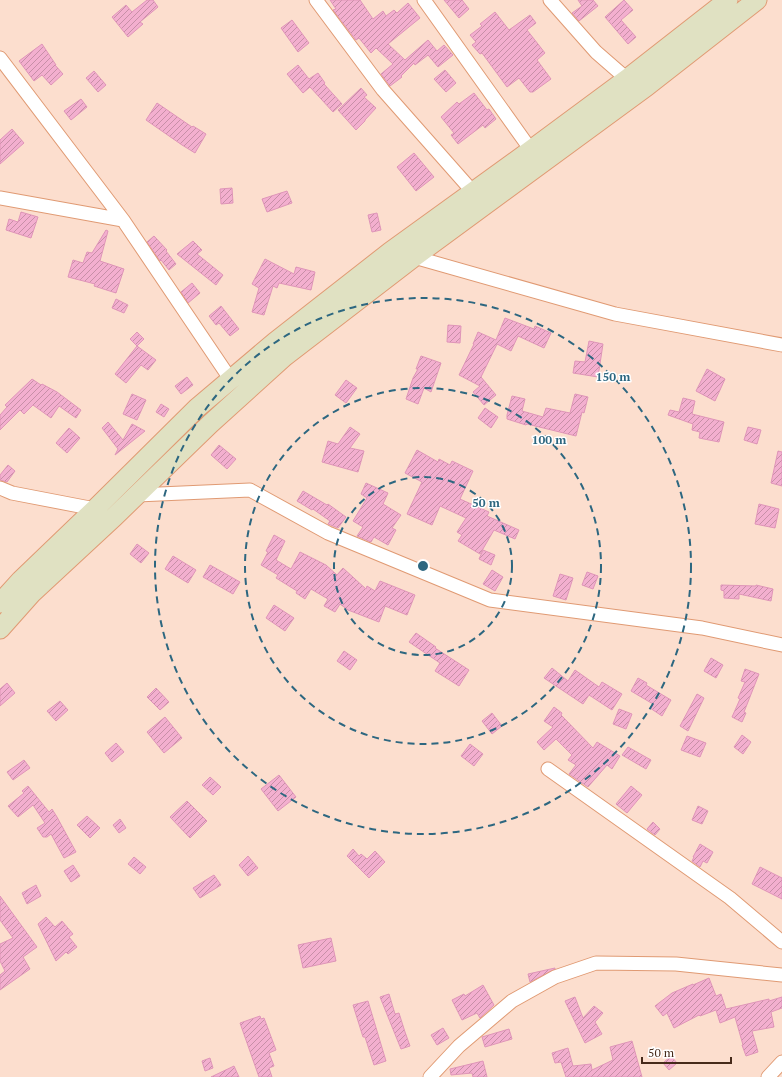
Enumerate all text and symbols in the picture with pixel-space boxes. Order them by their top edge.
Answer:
text: 150 m [596,369,630,384]
text: 100 m [532,432,566,447]
text: 50 m [472,495,500,510]
centre of rings [416,559,430,573]
scale bar [642,1039,731,1065]
text: 50 m [648,1045,675,1060]

